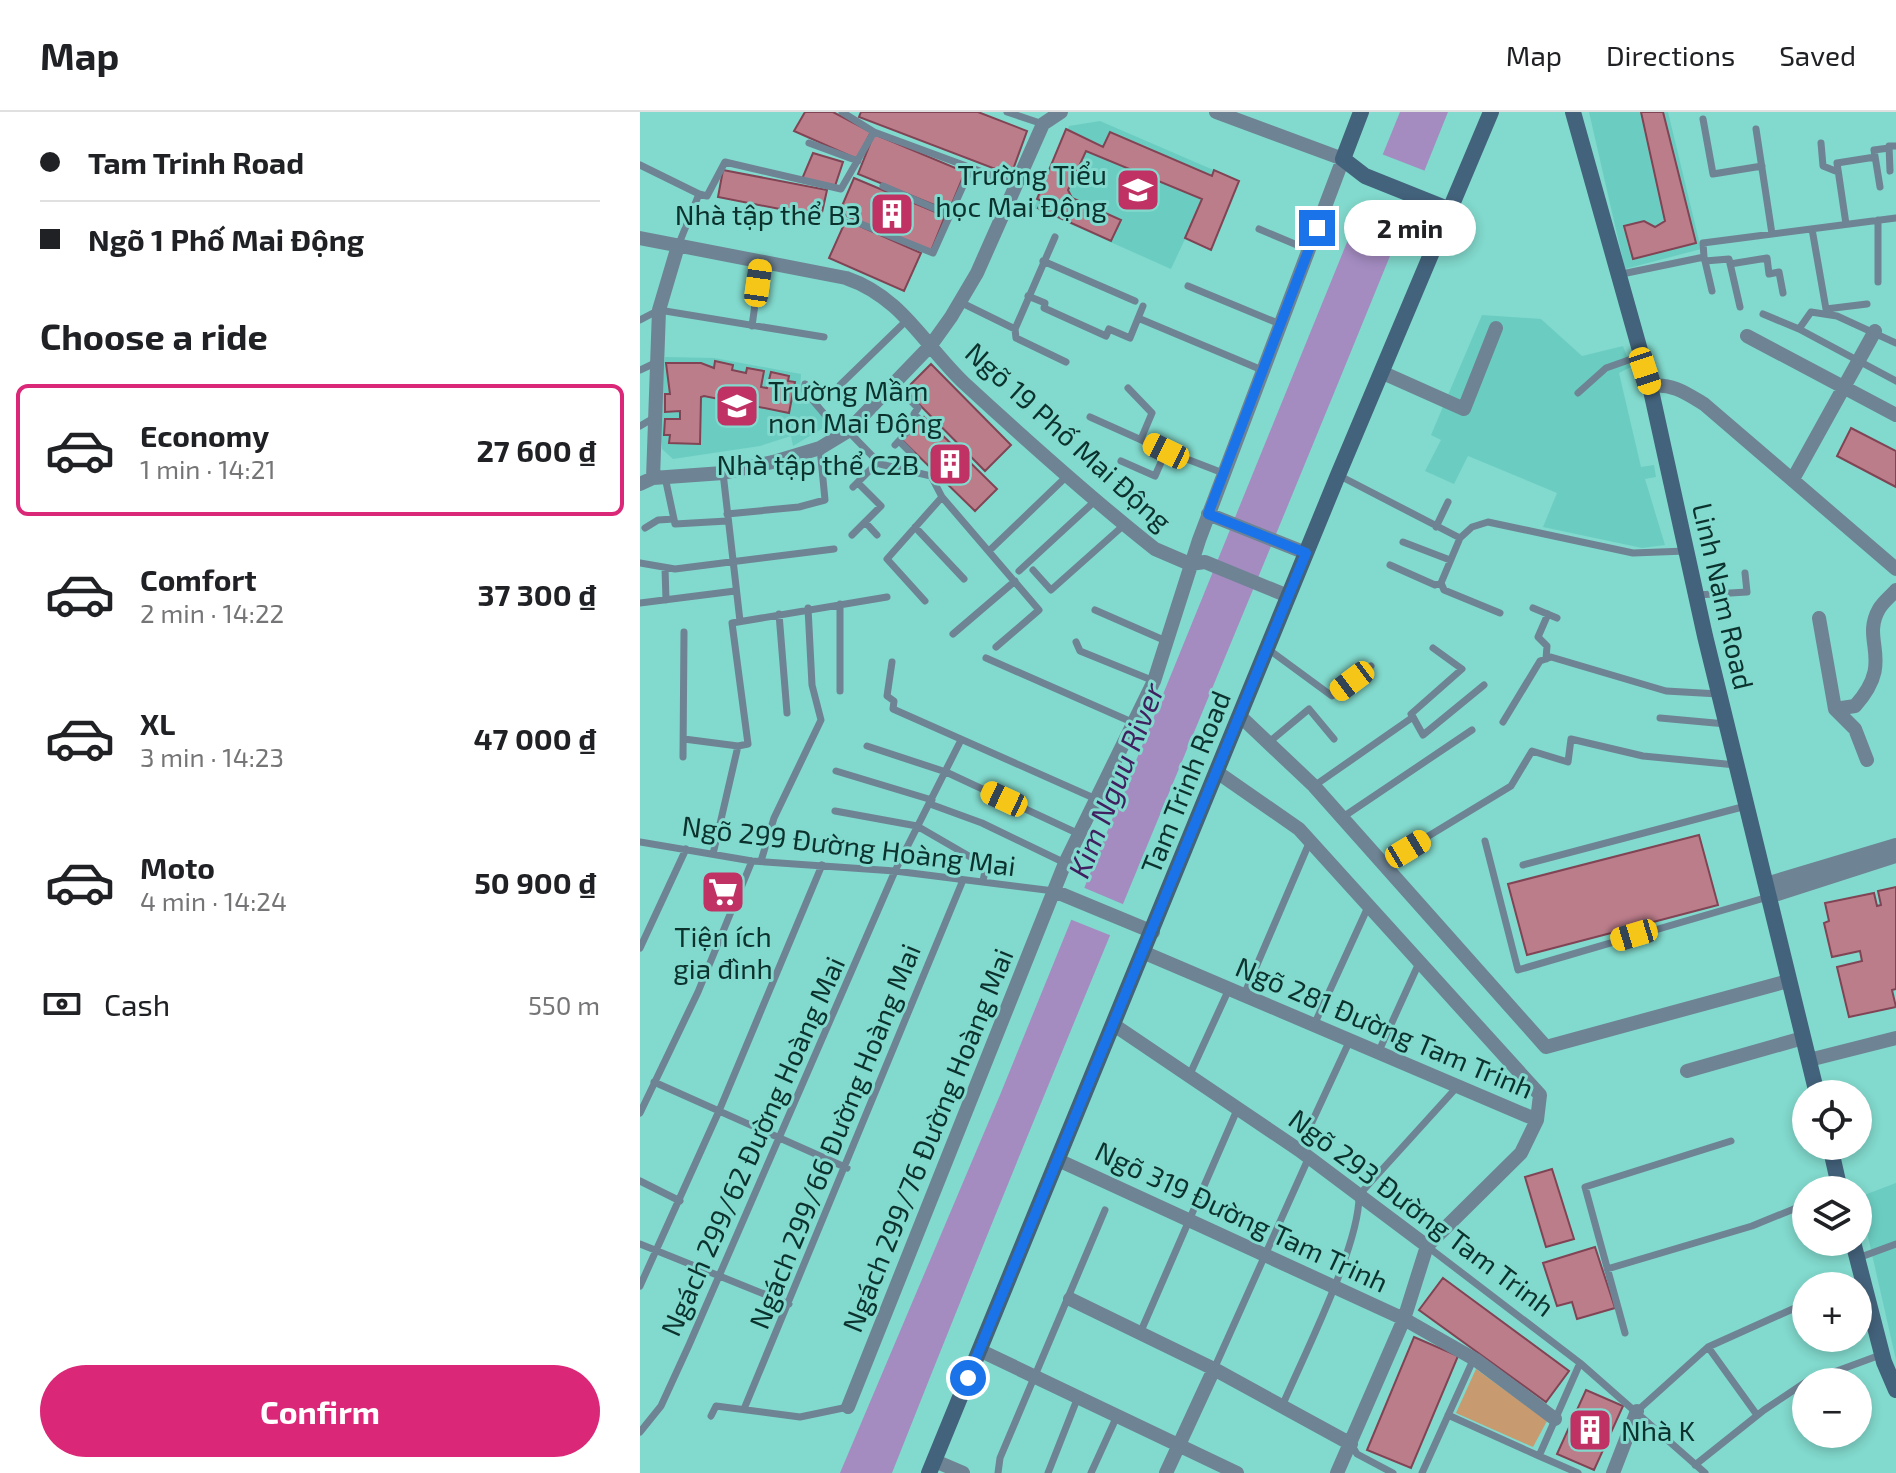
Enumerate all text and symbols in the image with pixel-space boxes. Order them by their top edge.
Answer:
text: Map [40,32,119,78]
text: Map [1506,38,1562,72]
text: Directions [1606,38,1735,72]
text: Saved [1779,38,1856,72]
text: Tam Trinh Road [88,144,304,180]
place label: Trường Tiểu học Mai Động [935,157,1107,223]
school or university icon: Trường Tiểu học Mai Động [1114,166,1162,214]
building icon: Nhà tập thể B3 [868,190,916,238]
place label: Nhà tập thể B3 [675,197,861,231]
callout: 2 min [1345,200,1477,256]
route end [1299,210,1335,246]
text: 2 min [1377,212,1443,243]
text: Ngõ 1 Phố Mai Động [88,221,364,257]
car [743,258,773,308]
text: Choose a ride [40,314,268,357]
street label: Ngõ 19 Phố Mai Động [959,335,1179,538]
car [1626,344,1664,398]
place label: Trường Mầm non Mai Động [768,373,943,439]
school or university icon: Trường Mầm non Mai Động [713,382,761,430]
icon: car [44,414,116,486]
text: Economy [140,417,269,453]
car [1139,430,1193,472]
text: 27 600 ₫ [476,432,596,468]
building icon: Nhà tập thể C2B [926,440,974,488]
place label: Nhà tập thể C2B [717,447,919,481]
text: 1 min · 14:21 [140,453,276,484]
street label: Linh Nam Road [1686,499,1762,693]
icon: car [44,558,116,630]
text: Comfort [140,561,257,597]
text: 37 300 ₫ [478,576,596,612]
text: 2 min · 14:22 [140,597,284,628]
car [1326,657,1378,705]
water label: Kim Nguu River [1060,676,1171,883]
street label: Tam Trinh Road [1133,686,1237,878]
icon: car [44,702,116,774]
text: XL [140,705,175,741]
text: 47 000 ₫ [474,720,596,756]
text: 3 min · 14:23 [140,741,284,772]
car [977,778,1031,820]
street label: Ngõ 299 Đường Hoàng Mai [680,808,1018,882]
car [1381,826,1435,872]
icon: car [44,846,116,918]
text: Moto [140,849,215,885]
text: 50 900 ₫ [474,864,596,900]
supermarket icon: Tiện ích gia đình [699,868,747,916]
text: 4 min · 14:24 [140,885,287,916]
car [1608,917,1660,953]
place label: Tiện ích gia đình [673,919,773,985]
street label: Ngách 299/66 Đường Hoàng Mai [741,939,927,1333]
street label: Ngách 299/76 Đường Hoàng Mai [834,943,1020,1337]
street label: Ngõ 281 Đường Tam Trinh [1231,949,1539,1105]
street label: Ngách 299/62 Đường Hoàng Mai [653,951,851,1341]
icon: cash [40,982,84,1026]
text: Cash [104,986,170,1022]
text: 550 m [528,989,600,1020]
map controls [1792,1080,1872,1448]
button: locate [1792,1080,1872,1160]
street label: Ngõ 293 Đường Tam Trinh [1283,1101,1561,1323]
street label: Ngõ 319 Đường Tam Trinh [1090,1133,1394,1299]
button: layers [1792,1176,1872,1256]
button: + [1792,1272,1872,1352]
route start [950,1360,986,1396]
button: Confirm [40,1365,600,1457]
button: − [1792,1368,1872,1448]
building icon: Nhà K [1566,1406,1614,1454]
place label: Nhà K [1621,1413,1696,1447]

